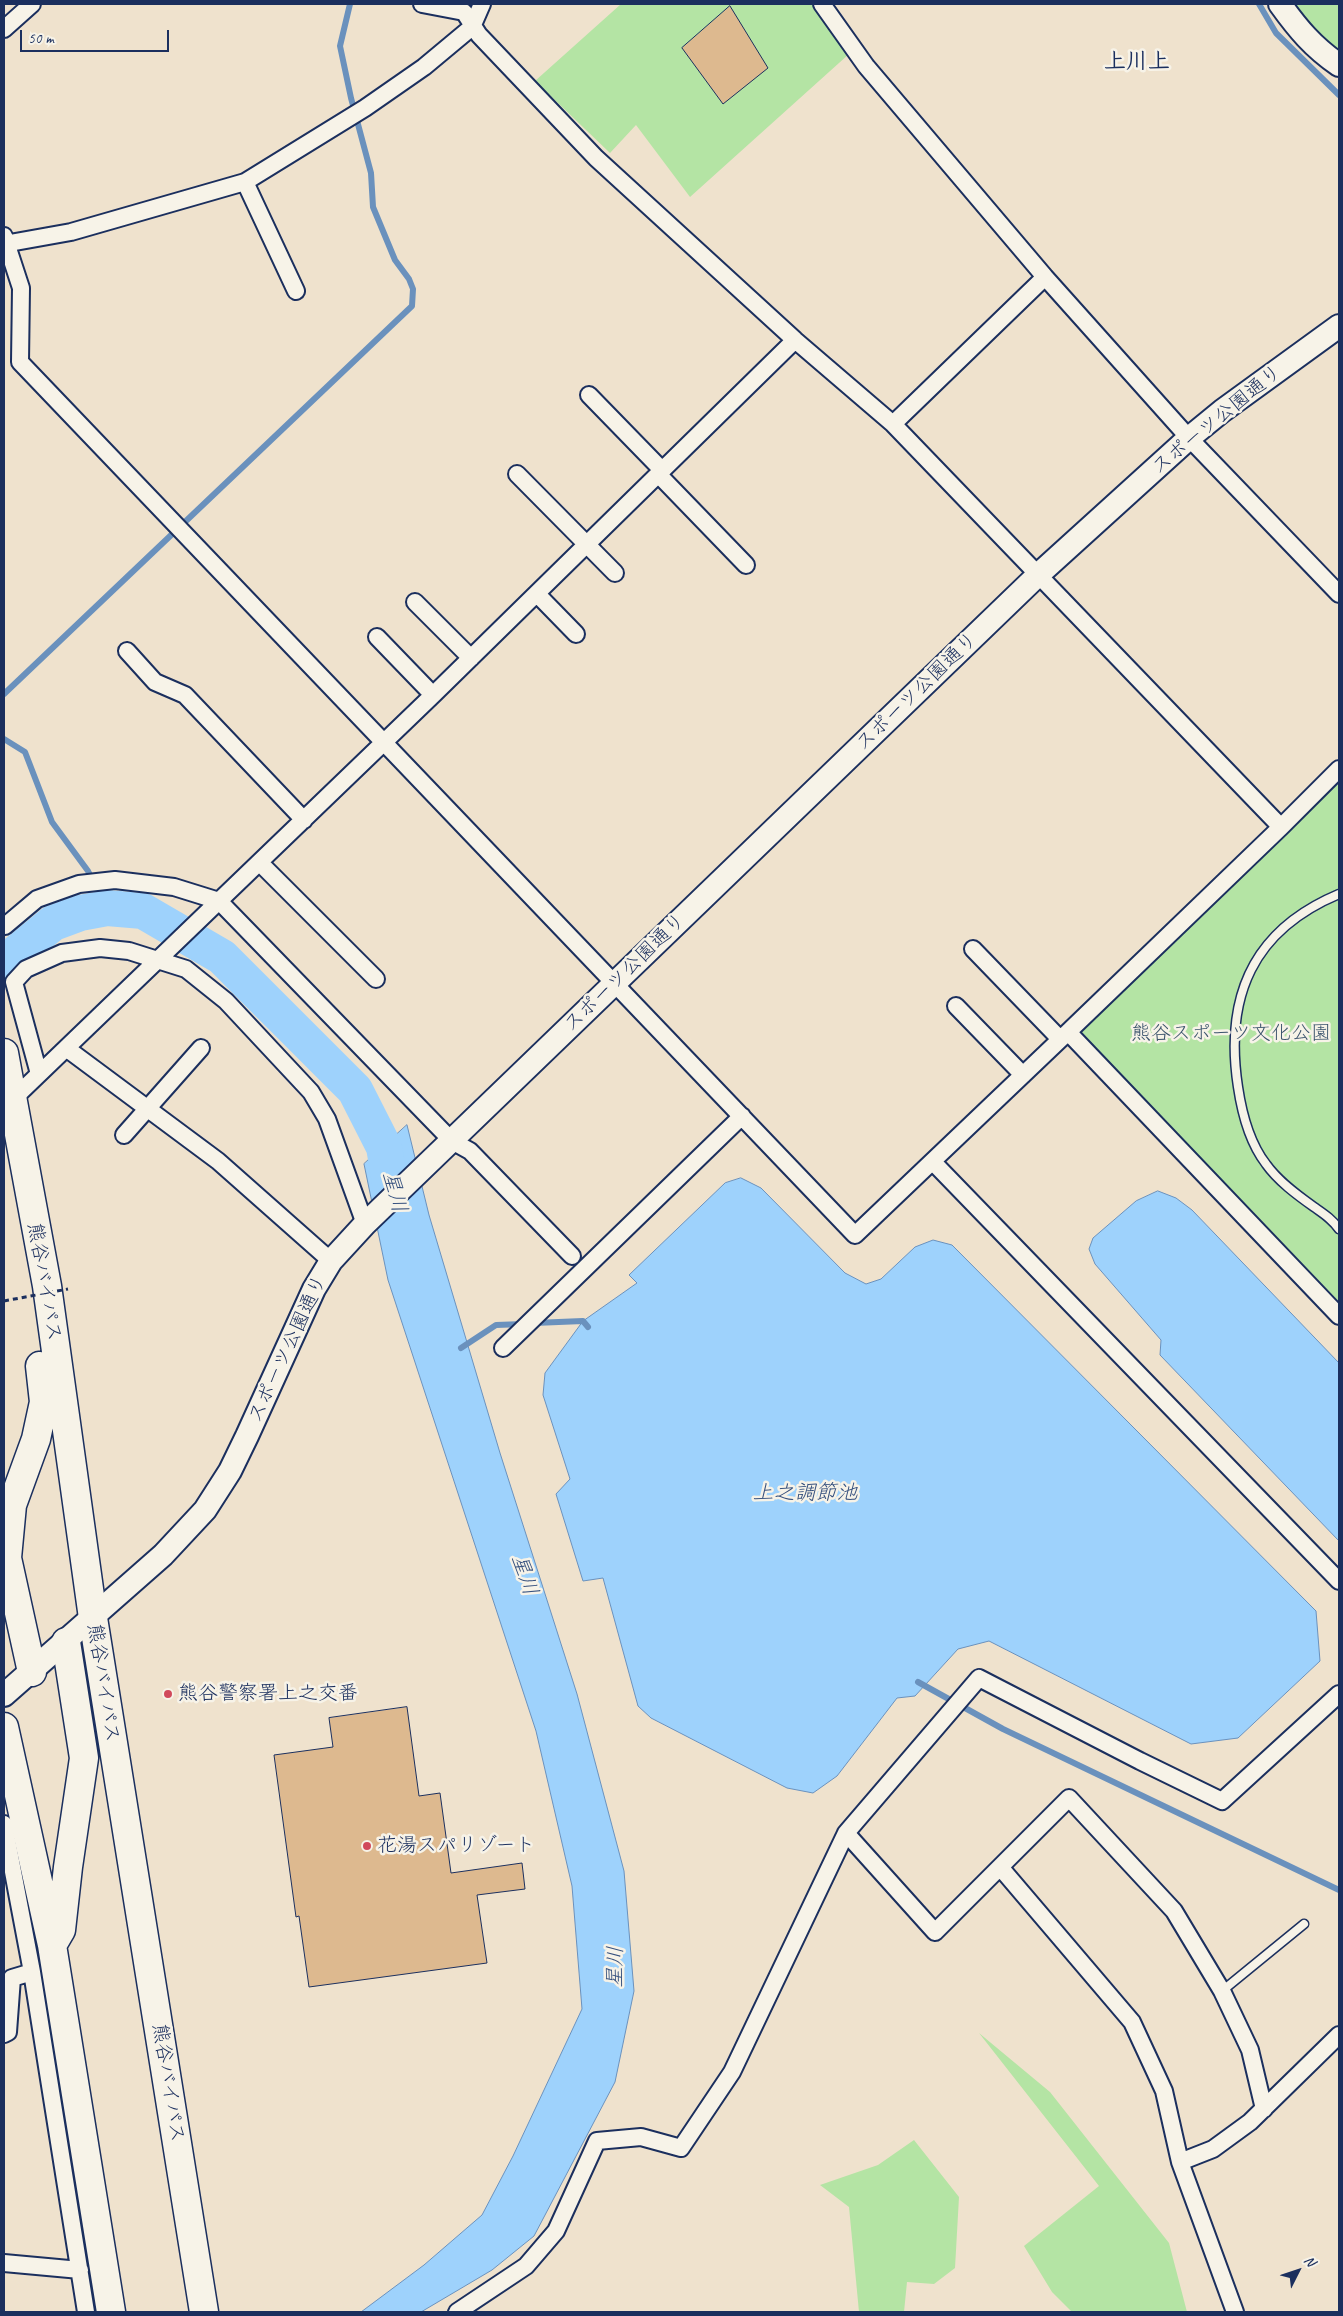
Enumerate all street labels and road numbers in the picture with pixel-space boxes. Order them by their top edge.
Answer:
street label: スポーツ公園通り [1147,360,1287,480]
street label: スポーツ公園通り [851,628,983,756]
street label: スポーツ公園通り [559,909,691,1037]
street label: 熊谷バイパス [22,1221,66,1343]
street label: スポーツ公園通り [243,1271,333,1427]
street label: 熊谷バイパス [82,1622,124,1744]
street label: 熊谷バイパス [147,2022,189,2144]

